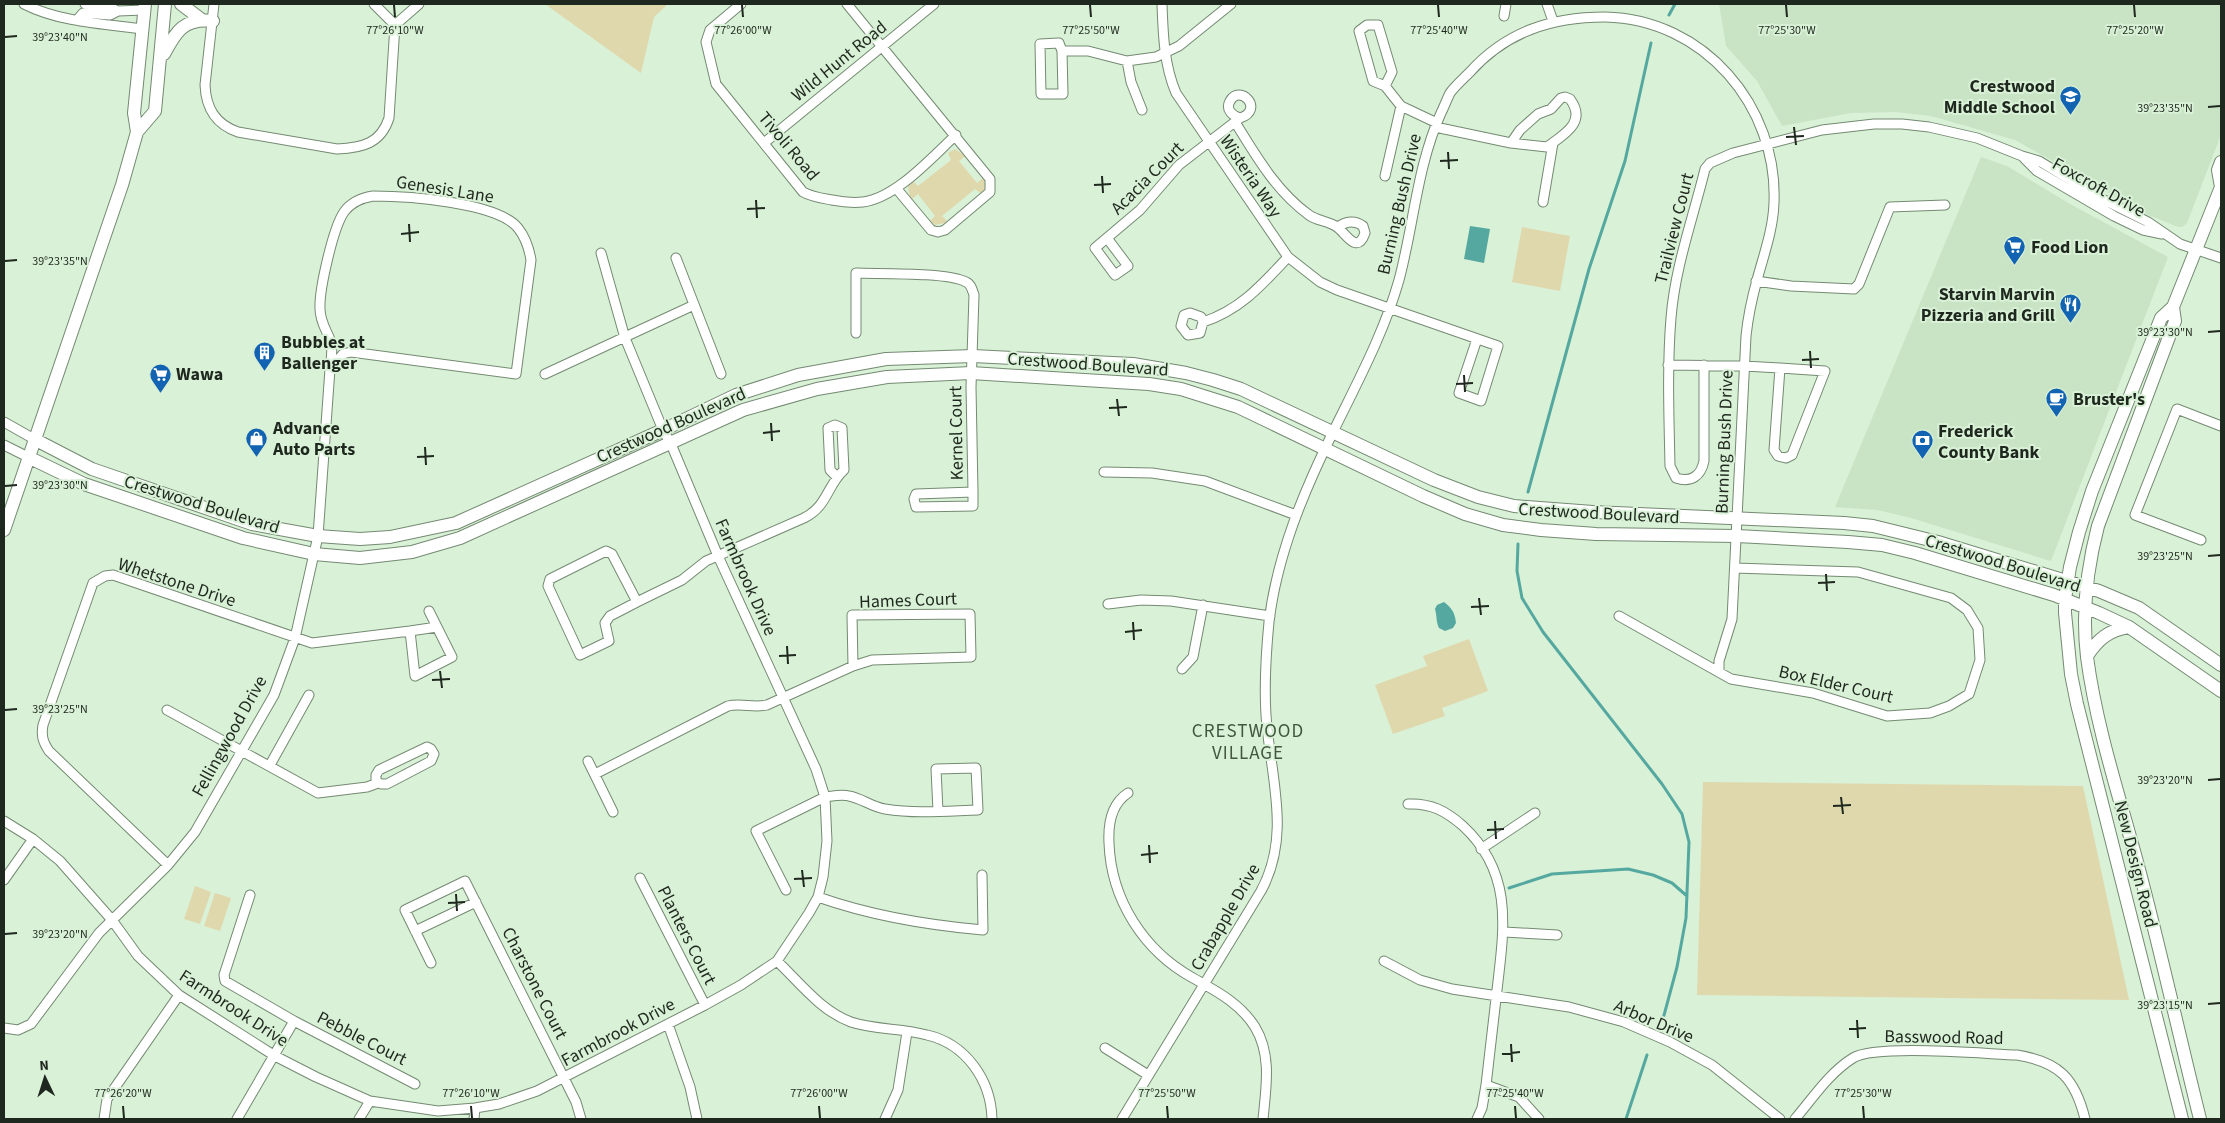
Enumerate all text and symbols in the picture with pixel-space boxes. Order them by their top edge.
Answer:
street label: Wild Hunt Road [786,15,892,108]
text: 77°26'10"W [366,22,424,39]
text: 77°26'00"W [714,22,772,39]
text: 77°25'50"W [1062,22,1120,39]
text: 77°25'40"W [1410,22,1468,39]
text: 77°25'30"W [1758,22,1816,39]
text: 77°25'20"W [2106,22,2164,39]
text: 39°23'40"N [32,29,88,46]
place label: Crestwood Middle School [1944,74,2055,120]
school or university icon: Crestwood Middle School [2059,84,2083,115]
text: 39°23'35"N [2137,100,2193,117]
street label: Tivoli Road [752,106,825,186]
street label: Wisteria Way [1214,130,1288,223]
street label: Burning Bush Drive [1371,131,1428,277]
street label: Acacia Court [1105,136,1190,221]
street label: Foxcroft Drive [2048,152,2150,223]
street label: Genesis Lane [394,169,496,210]
street label: Trailview Court [1649,170,1700,286]
supermarket icon: Food Lion [2003,235,2027,266]
place label: Food Lion [2031,235,2109,260]
text: 39°23'35"N [32,253,88,270]
place label: Starvin Marvin Pizzeria and Grill [1921,282,2055,328]
restaurant icon: Starvin Marvin Pizzeria and Grill [2059,292,2083,323]
text: 39°23'30"N [2137,324,2193,341]
place label: Bubbles at Ballenger [281,330,365,376]
building icon: Bubbles at Ballenger [253,340,277,371]
street label: Crestwood Boulevard [1007,346,1169,383]
supermarket icon: Wawa [148,362,172,393]
place label: Wawa [176,362,223,387]
street label: Burning Bush Drive [1709,370,1740,514]
street label: Crestwood Boulevard [592,381,750,470]
street label: Kernel Court [943,385,970,480]
cafe icon: Bruster's [2045,387,2069,418]
place label: Bruster's [2073,387,2145,412]
place label: Advance Auto Parts [272,416,355,462]
place label: Frederick County Bank [1938,419,2040,465]
shop icon: Advance Auto Parts [245,426,269,457]
bank icon: Frederick County Bank [1910,429,1934,460]
street label: Crestwood Boulevard [121,469,283,540]
text: 39°23'30"N [32,477,88,494]
street label: Crestwood Boulevard [1518,497,1680,530]
street label: Farmbrook Drive [709,515,783,640]
street label: Crestwood Boulevard [1922,528,2084,599]
text: 39°23'25"N [2137,548,2193,565]
street label: Whetstone Drive [115,552,239,613]
street label: Hames Court [859,586,957,615]
street label: Box Elder Court [1776,659,1896,710]
street label: Fellingwood Drive [186,671,273,801]
text: 39°23'25"N [32,701,88,718]
district label: CRESTWOOD VILLAGE [1192,718,1304,767]
text: 39°23'20"N [2137,772,2193,789]
street label: New Design Road [2108,798,2163,930]
street label: Crabapple Drive [1185,859,1266,975]
street label: Planters Court [651,881,722,989]
street label: Charstone Court [496,923,574,1044]
text: 39°23'20"N [32,926,88,943]
street label: Farmbrook Drive [174,964,293,1053]
street label: Farmbrook Drive [557,992,680,1073]
street label: Arbor Drive [1610,993,1698,1050]
text: 39°23'15"N [2137,997,2193,1014]
street label: Pebble Court [312,1005,411,1072]
street label: Basswood Road [1884,1024,2004,1051]
north arrow [20,1053,70,1103]
text: N [39,1056,50,1076]
text: 77°26'20"W [94,1085,152,1102]
text: 77°26'10"W [442,1085,500,1102]
text: 77°26'00"W [790,1085,848,1102]
text: 77°25'50"W [1138,1085,1196,1102]
text: 77°25'40"W [1486,1085,1544,1102]
text: 77°25'30"W [1834,1085,1892,1102]

